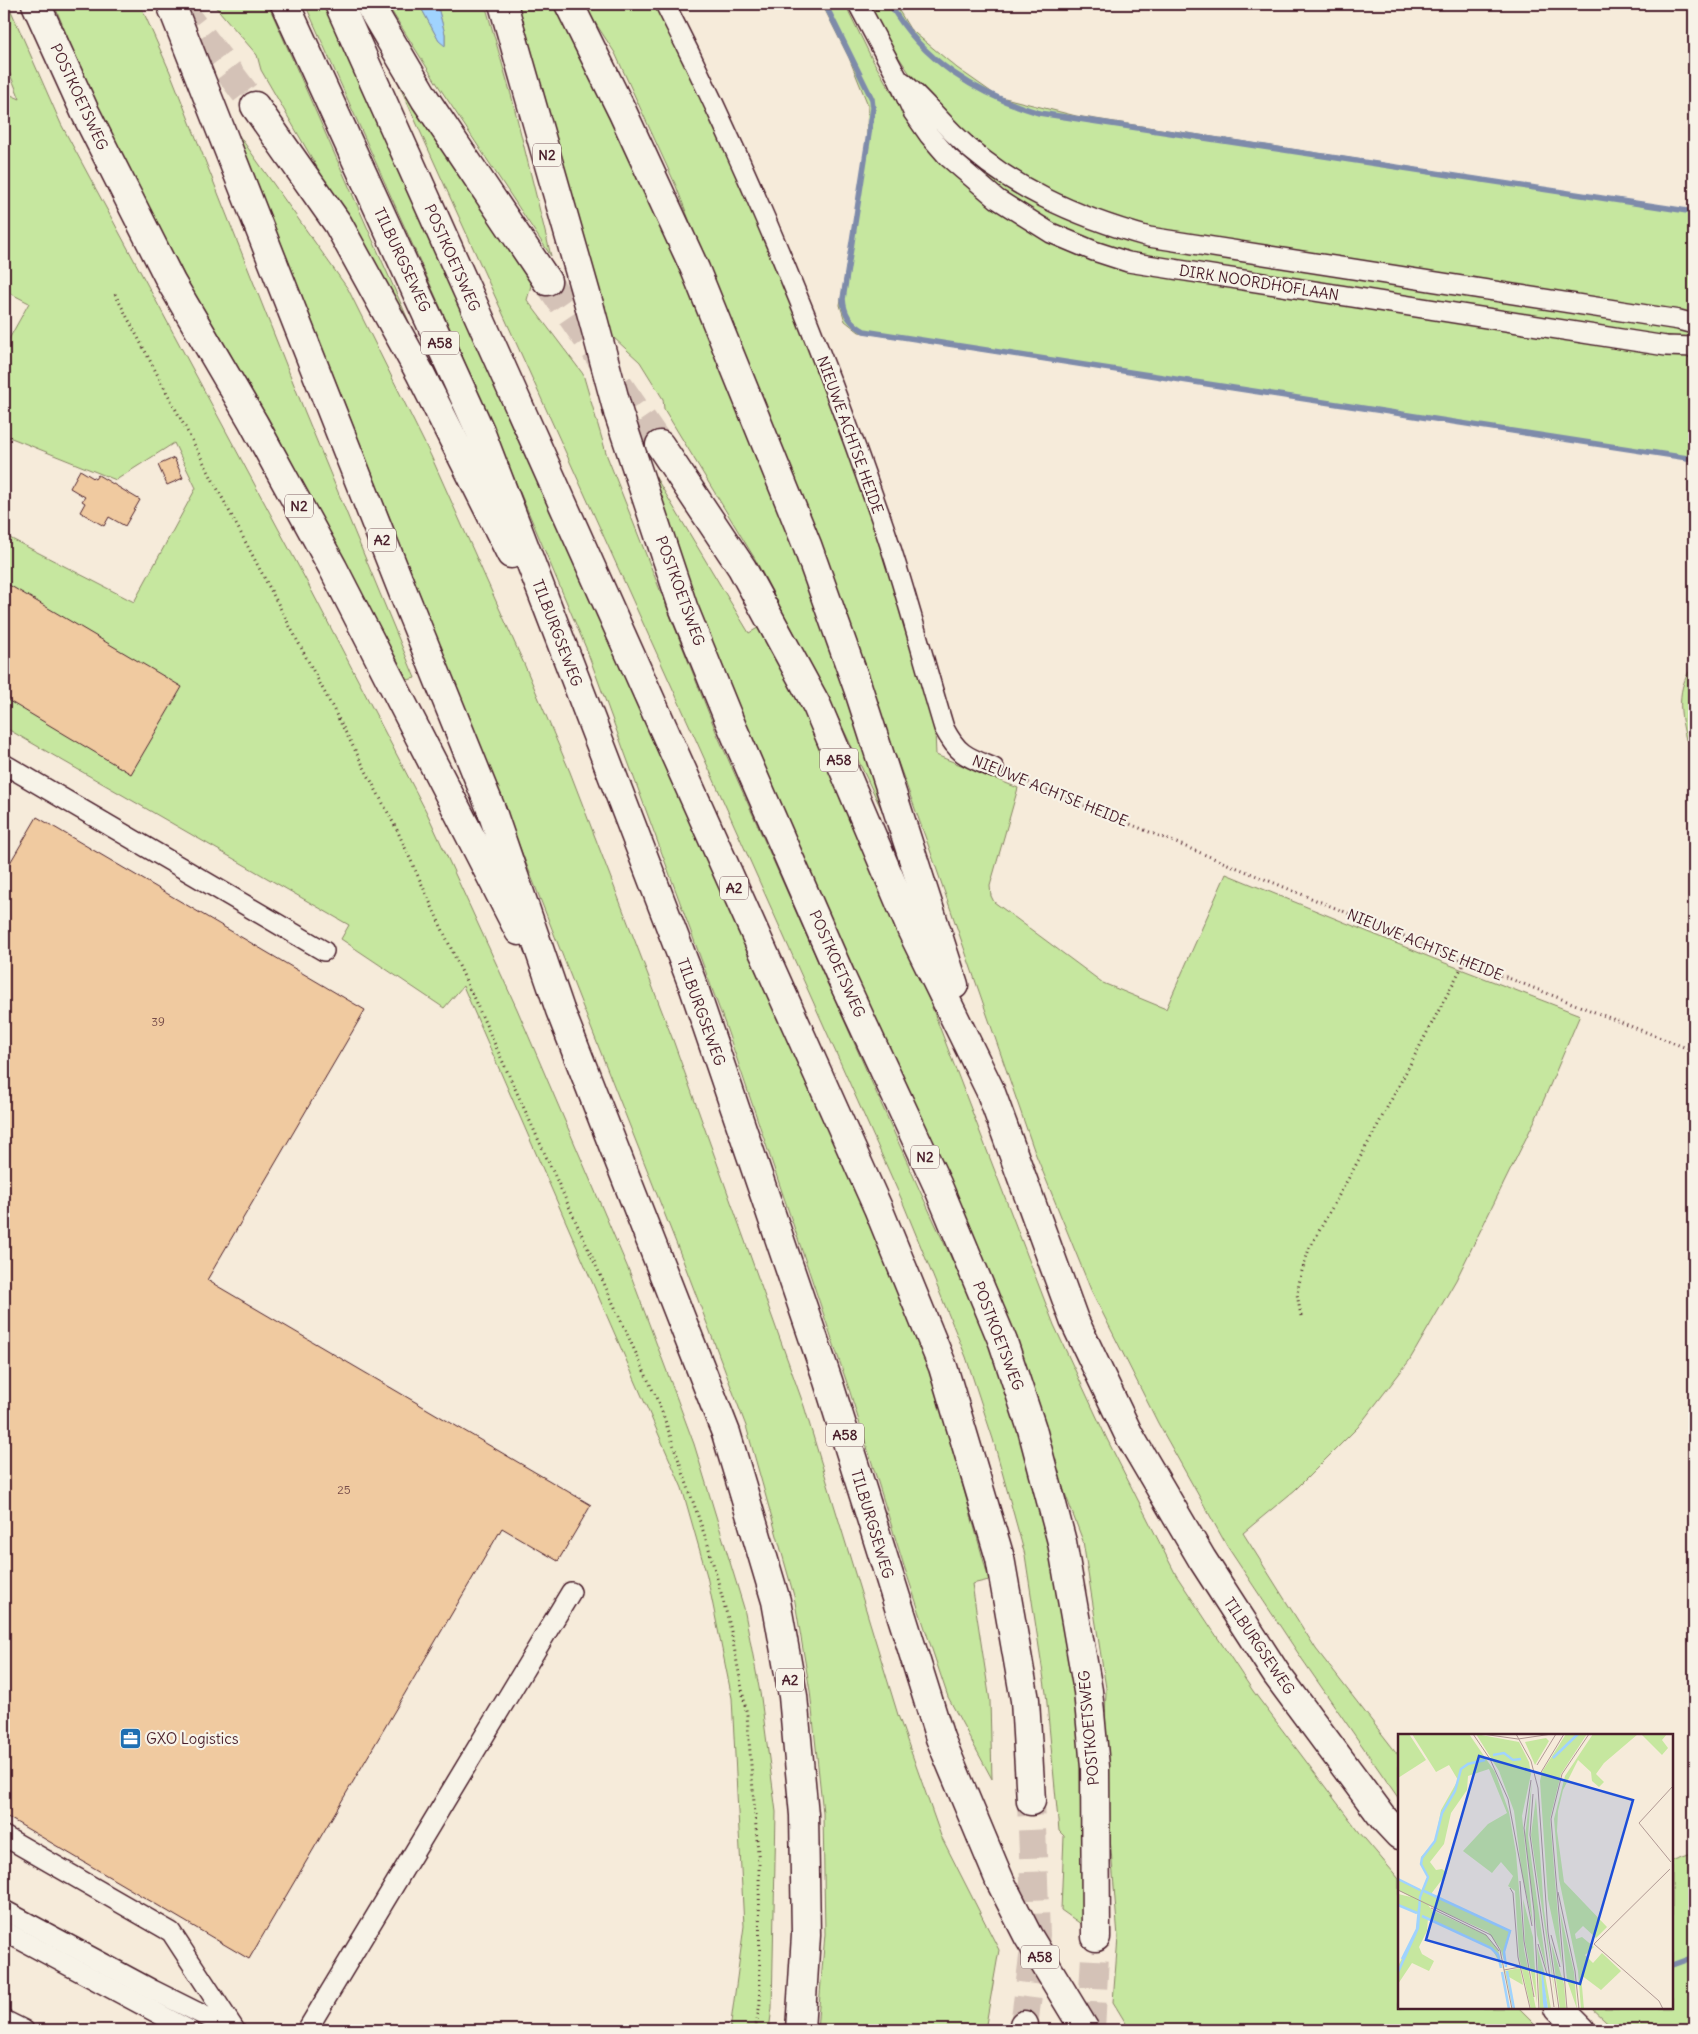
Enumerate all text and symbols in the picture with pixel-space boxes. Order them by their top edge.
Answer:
street label: POSTKOETSWEG [46,40,113,153]
road number: N2 [533,144,561,166]
street label: POSTKOETSWEG [420,201,485,315]
street label: TILBURGSEWEG [370,205,435,315]
street label: DIRK NOORDHOFLAAN [1178,260,1340,305]
road number: A58 [421,332,459,354]
street label: NIEUWE ACHTSE HEIDE [813,353,888,516]
road number: N2 [285,494,313,518]
road number: A2 [368,528,396,552]
street label: POSTKOETSWEG [652,533,709,648]
street label: TILBURGSEWEG [528,577,587,689]
road number: A58 [820,748,858,772]
street label: NIEUWE ACHTSE HEIDE [970,751,1131,831]
road number: A2 [720,876,748,900]
street label: NIEUWE ACHTSE HEIDE [1345,905,1506,985]
street label: POSTKOETSWEG [805,907,870,1021]
street label: TILBURGSEWEG [673,955,730,1068]
house number: 39 [151,1014,165,1029]
road number: N2 [911,1146,939,1168]
street label: POSTKOETSWEG [969,1279,1028,1393]
road number: A58 [826,1424,864,1446]
street label: TILBURGSEWEG [847,1467,898,1581]
house number: 25 [337,1482,351,1497]
street label: TILBURGSEWEG [1220,1594,1299,1698]
road number: A2 [776,1668,804,1692]
street label: POSTKOETSWEG [1074,1670,1103,1786]
office icon: GXO Logistics [118,1727,142,1751]
place label: GXO Logistics [146,1729,239,1748]
inset map [1398,1734,1673,2009]
road number: A58 [1021,1945,1059,1968]

